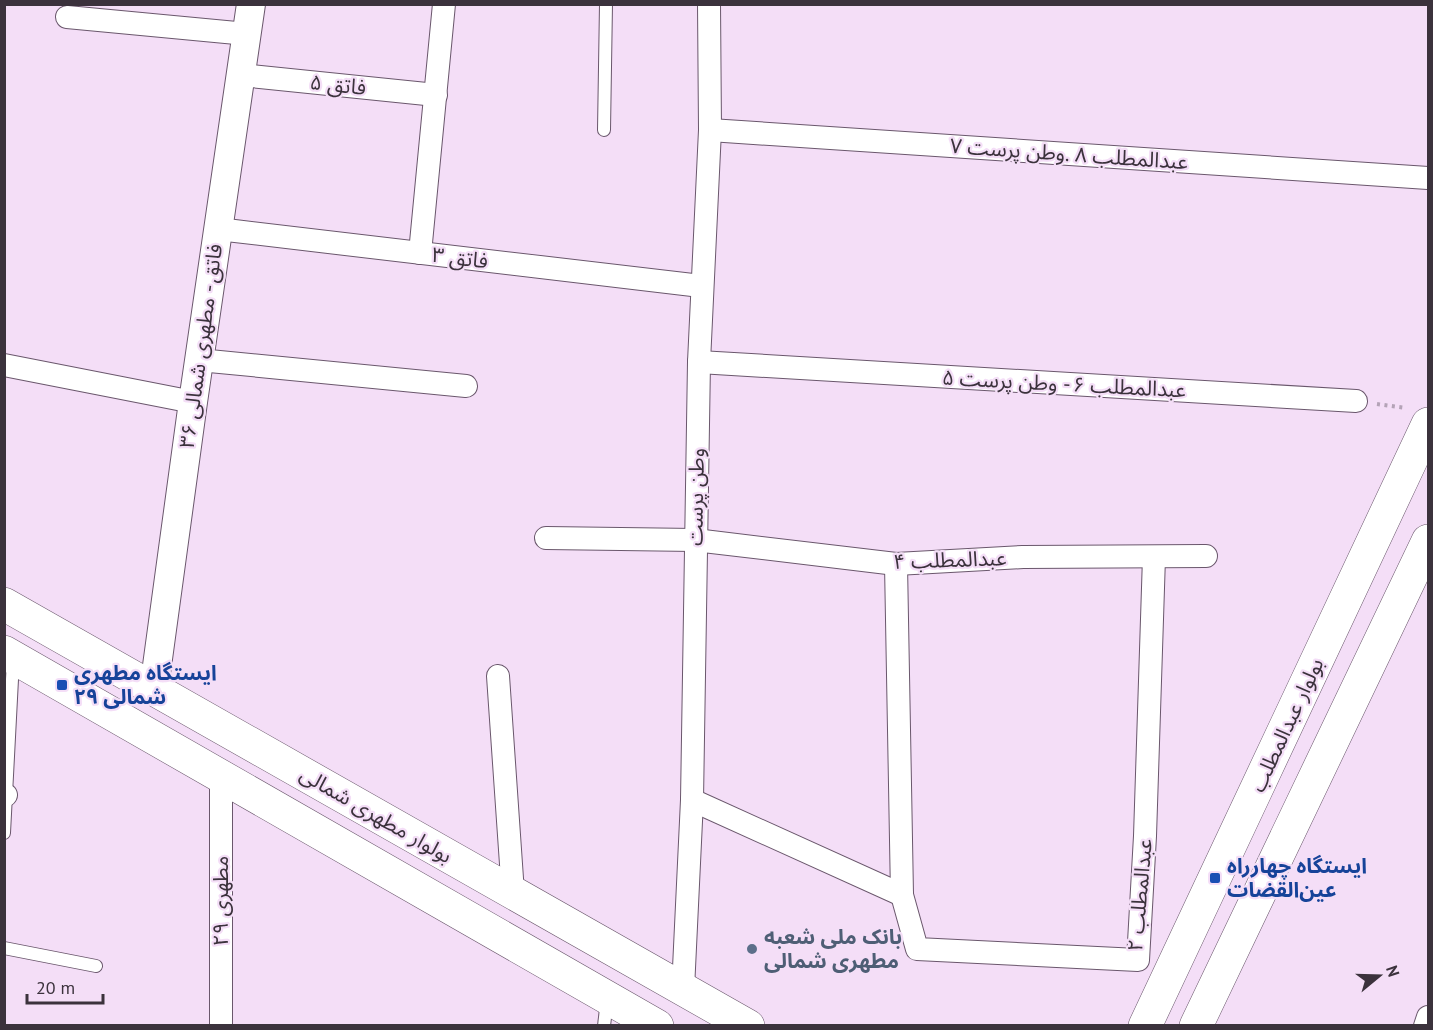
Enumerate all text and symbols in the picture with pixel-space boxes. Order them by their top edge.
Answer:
street label: فاتق ۵ [309,68,367,101]
street label: عبدالمطلب ۸ .وطن پرست ۷ [949,132,1189,175]
street label: فاتق ۳ [430,241,490,274]
street label: فاتق - مطهری شمالی ۳۶ [173,242,228,450]
street label: عبدالمطلب ۶ - وطن پرست ۵ [941,364,1187,404]
street label: وطن پرست [681,448,710,546]
street label: عبدالمطلب ۴ [893,544,1007,575]
street label: بولوار عبدالمطلب [1244,653,1329,796]
place label: ایستگاه مطهری شمالی ۲۹ [74,659,217,710]
marker: ایستگاه مطهری شمالی ۲۹ [55,678,69,692]
street label: بولوار مطهری شمالی [295,760,457,869]
street label: عبدالمطلب ۲ [1121,837,1158,953]
place label: ایستگاه چهارراه عین‌القضات [1227,852,1367,903]
street label: مطهری ۲۹ [207,856,234,946]
marker: ایستگاه چهارراه عین‌القضات [1208,871,1222,885]
place label: بانک ملی شعبه مطهری شمالی [764,923,902,974]
marker: بانک ملی شعبه مطهری شمالی [745,942,759,956]
north arrow [1349,946,1409,1006]
text: N [1382,963,1404,979]
scale bar [27,967,104,1005]
text: 20 m [36,976,75,999]

